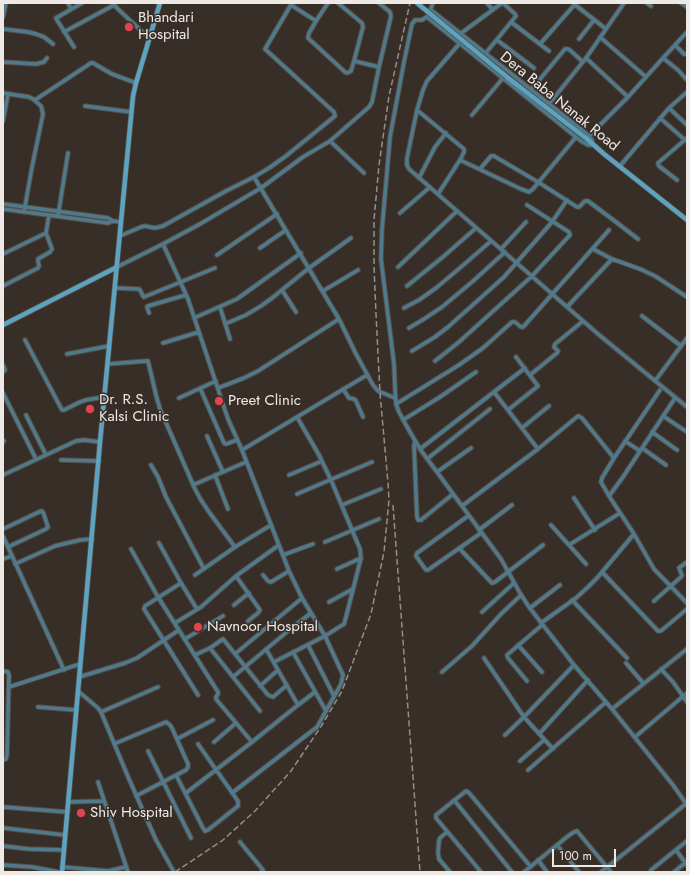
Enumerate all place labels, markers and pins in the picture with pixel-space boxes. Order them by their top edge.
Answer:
place label: Bhandari Hospital [138,9,194,44]
marker: Bhandari Hospital [123,21,135,33]
place label: Dr. R.S. Kalsi Clinic [99,391,169,426]
place label: Preet Clinic [228,392,301,410]
marker: Preet Clinic [213,395,225,407]
marker: Dr. R.S. Kalsi Clinic [84,403,96,415]
place label: Navnoor Hospital [207,618,318,636]
marker: Navnoor Hospital [192,621,204,633]
place label: Shiv Hospital [90,804,173,822]
marker: Shiv Hospital [75,807,87,819]

